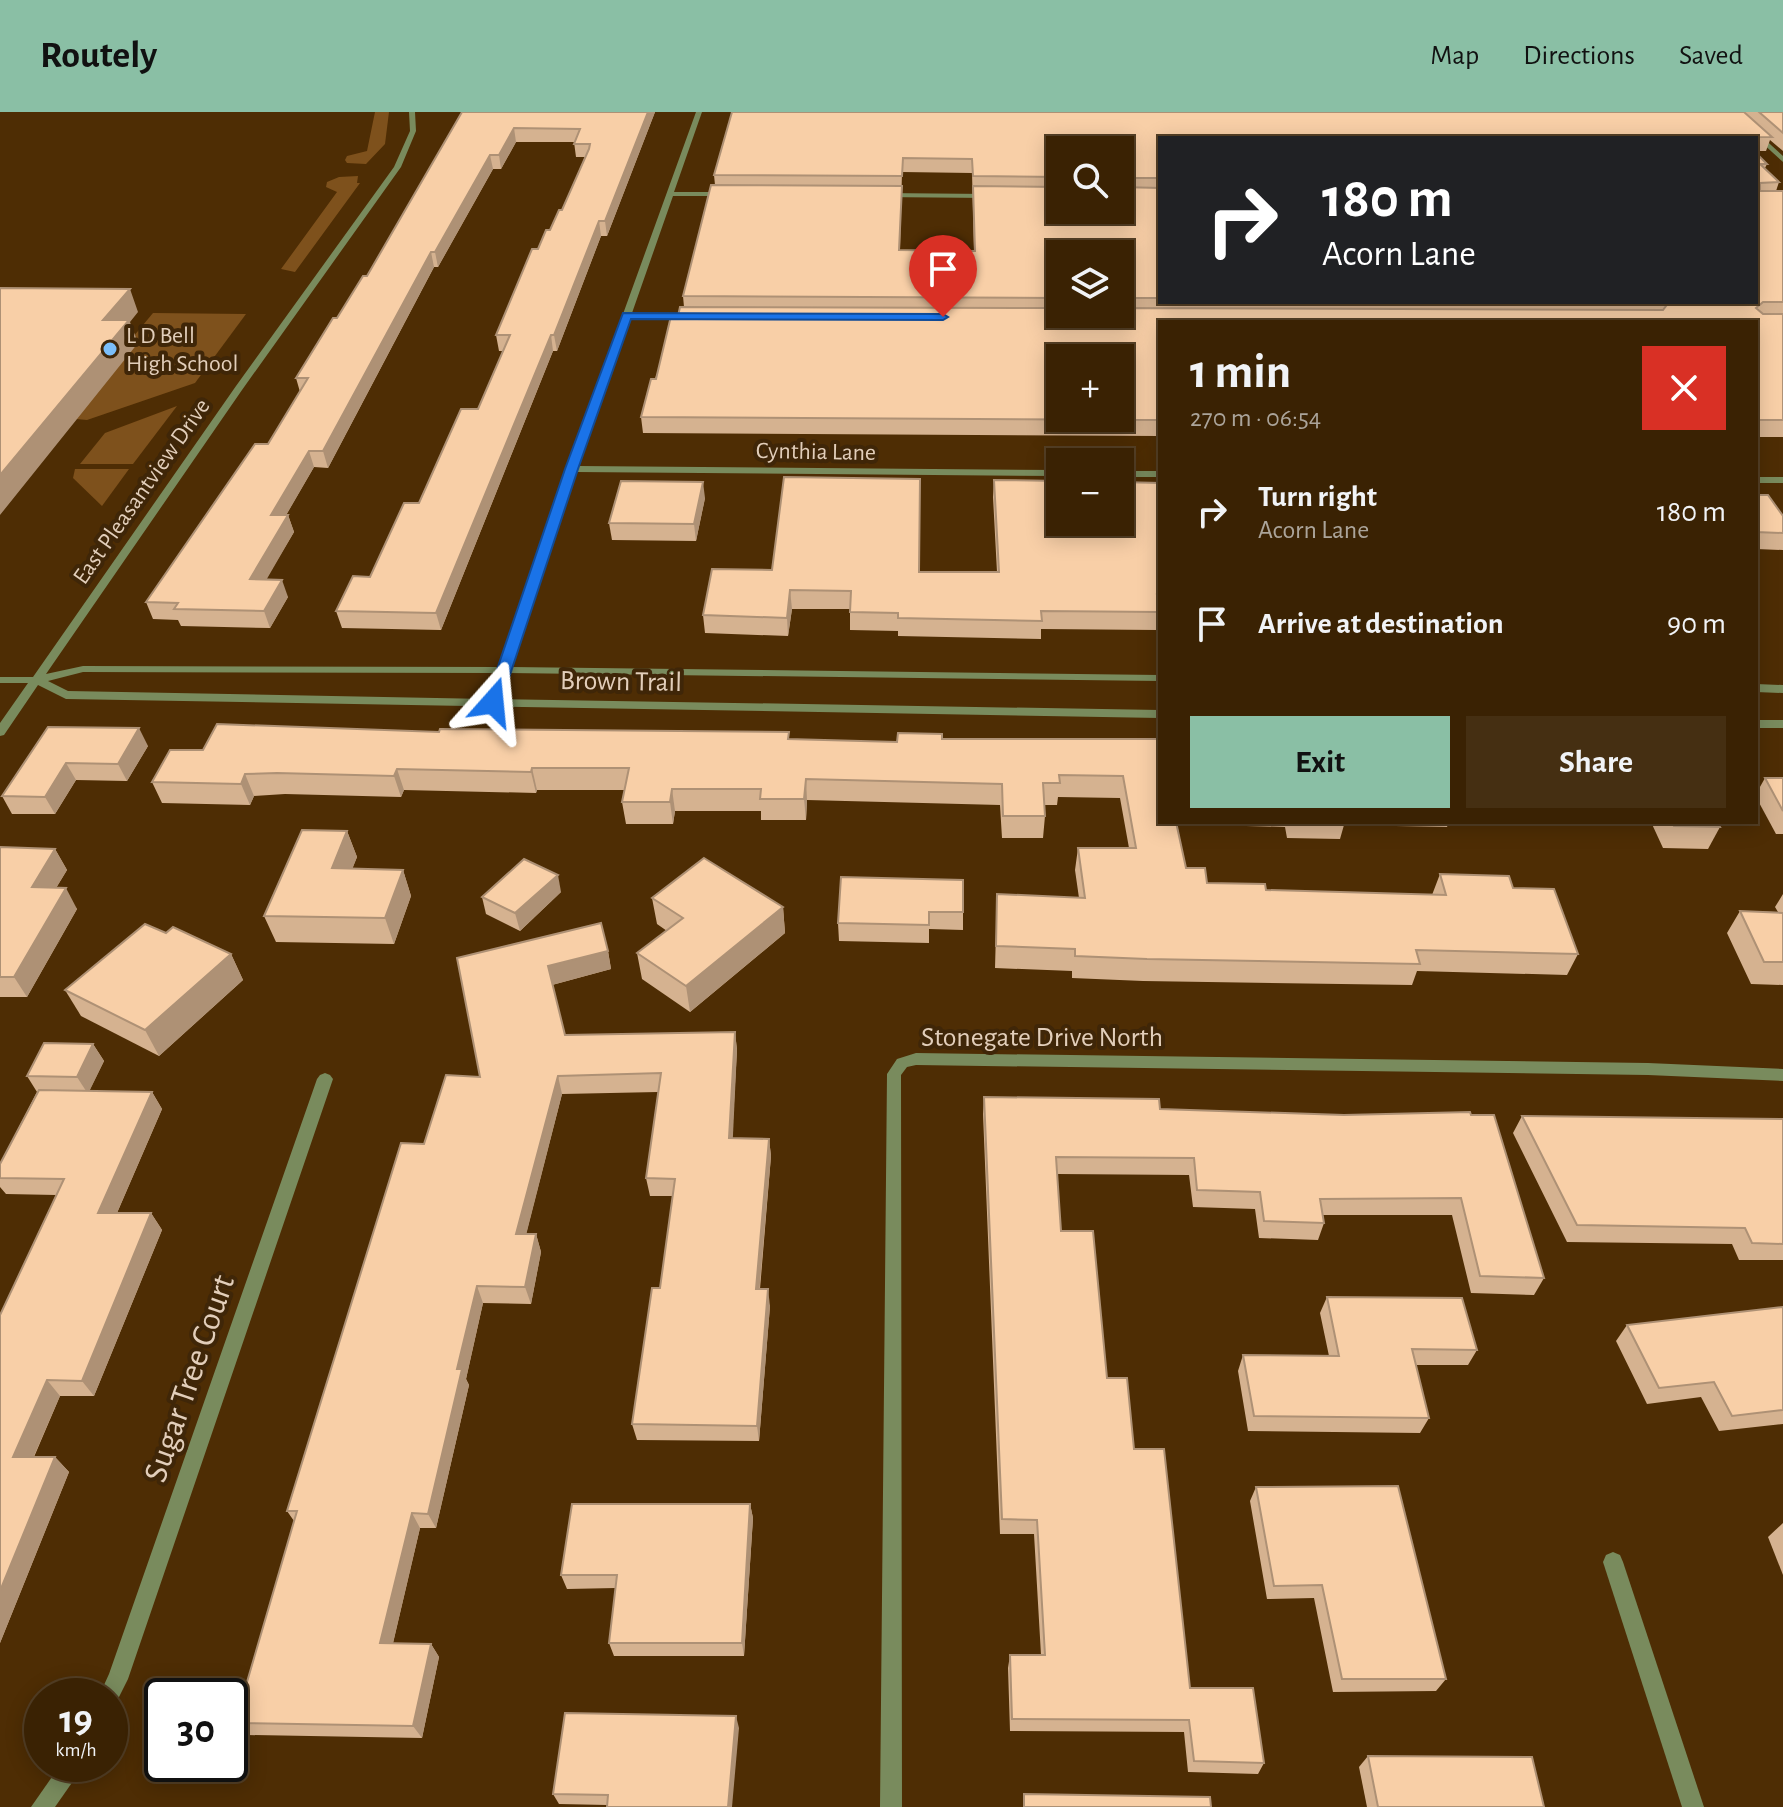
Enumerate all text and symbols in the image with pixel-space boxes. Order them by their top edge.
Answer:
text: Routely [40,37,157,75]
text: Map [1430,42,1479,70]
text: Directions [1523,42,1635,70]
text: Saved [1679,42,1743,70]
map controls [1046,136,1134,536]
button: search [1046,136,1134,224]
icon: right [1190,168,1294,272]
text: 180 m [1322,171,1453,227]
pin [909,235,977,317]
text: Acorn Lane [1322,236,1476,272]
button: layers [1046,240,1134,328]
icon: arrive [921,247,965,291]
place label: L D Bell High School [126,324,238,376]
marker: L D Bell High School [101,340,119,358]
button: + [1046,344,1134,432]
button: close [1642,346,1726,430]
text: 1 min [1190,349,1291,397]
street label: East Pleasantview Drive [69,395,215,589]
text: 270 m · 06:54 [1190,405,1321,431]
street label: Cynthia Lane [756,439,876,465]
button: − [1046,448,1134,536]
text: Turn right [1258,482,1377,512]
icon: right [1190,490,1234,534]
text: 180 m [1657,497,1726,527]
text: Acorn Lane [1258,517,1369,543]
icon: arrive [1190,602,1234,646]
text: Arrive at destination [1258,609,1504,639]
text: 90 m [1667,609,1726,639]
position arrow [451,660,535,744]
street label: Brown Trail [560,667,682,697]
button: Exit [1190,716,1450,808]
button: Share [1466,716,1726,808]
street label: Stonegate Drive North [921,1024,1163,1052]
street label: Sugar Tree Court [139,1271,241,1486]
speed limit sign: 30 [144,1678,248,1782]
text: 19 [59,1700,93,1740]
text: km/h [55,1740,97,1760]

